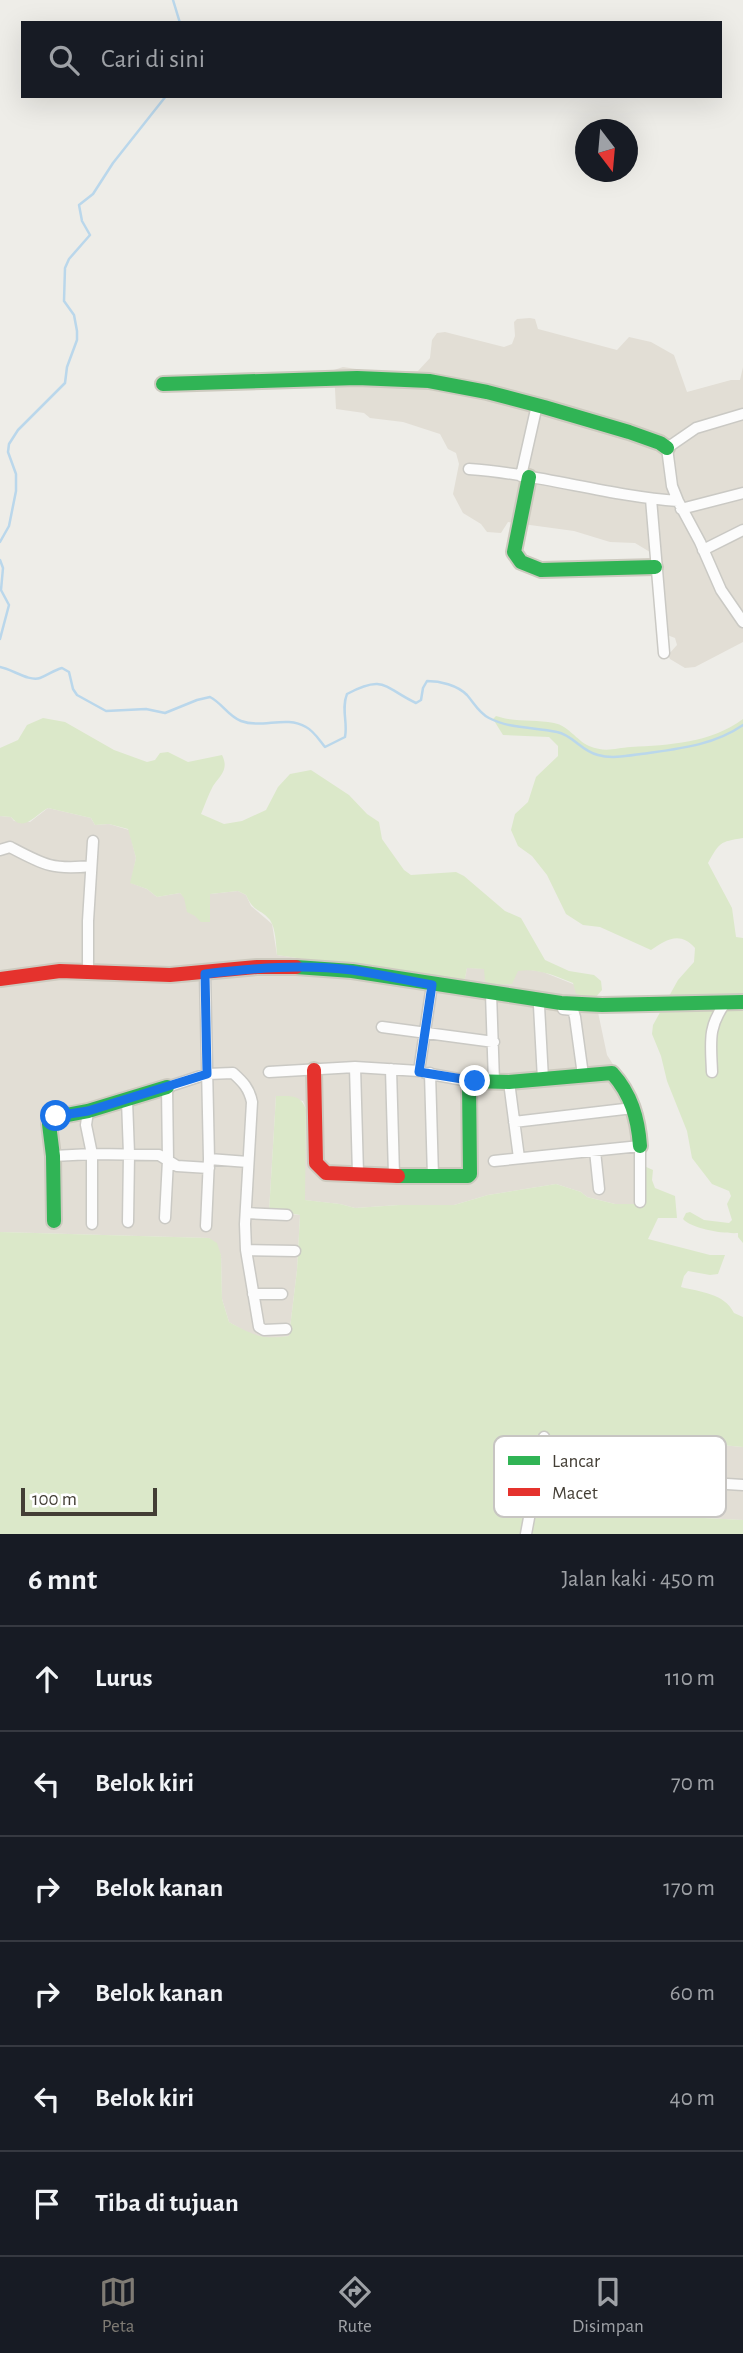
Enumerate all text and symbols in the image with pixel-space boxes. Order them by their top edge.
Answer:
search box [21,21,722,98]
icon: search [45,41,83,79]
text: Cari di sini [101,46,205,72]
north arrow [575,119,638,182]
route end [459,1065,490,1096]
route start [40,1100,71,1131]
legend [494,1436,726,1517]
text: Lancar [552,1452,600,1471]
text: Macet [552,1484,598,1503]
scale bar [21,1485,158,1517]
text: 100 m [32,1490,77,1509]
text: 6 mnt [28,1565,97,1595]
text: Jalan kaki · 450 m [561,1568,715,1591]
icon: ahead [28,1660,66,1698]
text: Lurus [95,1665,152,1691]
text: 110 m [665,1667,715,1690]
icon: left [28,1765,66,1803]
text: Belok kiri [95,1770,194,1796]
text: 70 m [671,1772,715,1795]
icon: right [28,1870,66,1908]
text: Belok kanan [95,1875,223,1901]
text: 170 m [663,1877,715,1900]
icon: right [28,1975,66,2013]
text: Belok kanan [95,1980,223,2006]
text: 60 m [670,1982,715,2005]
icon: left [28,2080,66,2118]
text: Belok kiri [95,2085,194,2111]
text: 40 m [670,2087,715,2110]
icon: arrive [28,2185,66,2223]
text: Tiba di tujuan [95,2190,239,2216]
tab: Peta [99,2273,137,2338]
tab: Rute [336,2273,374,2338]
tab: Disimpan [572,2273,644,2338]

